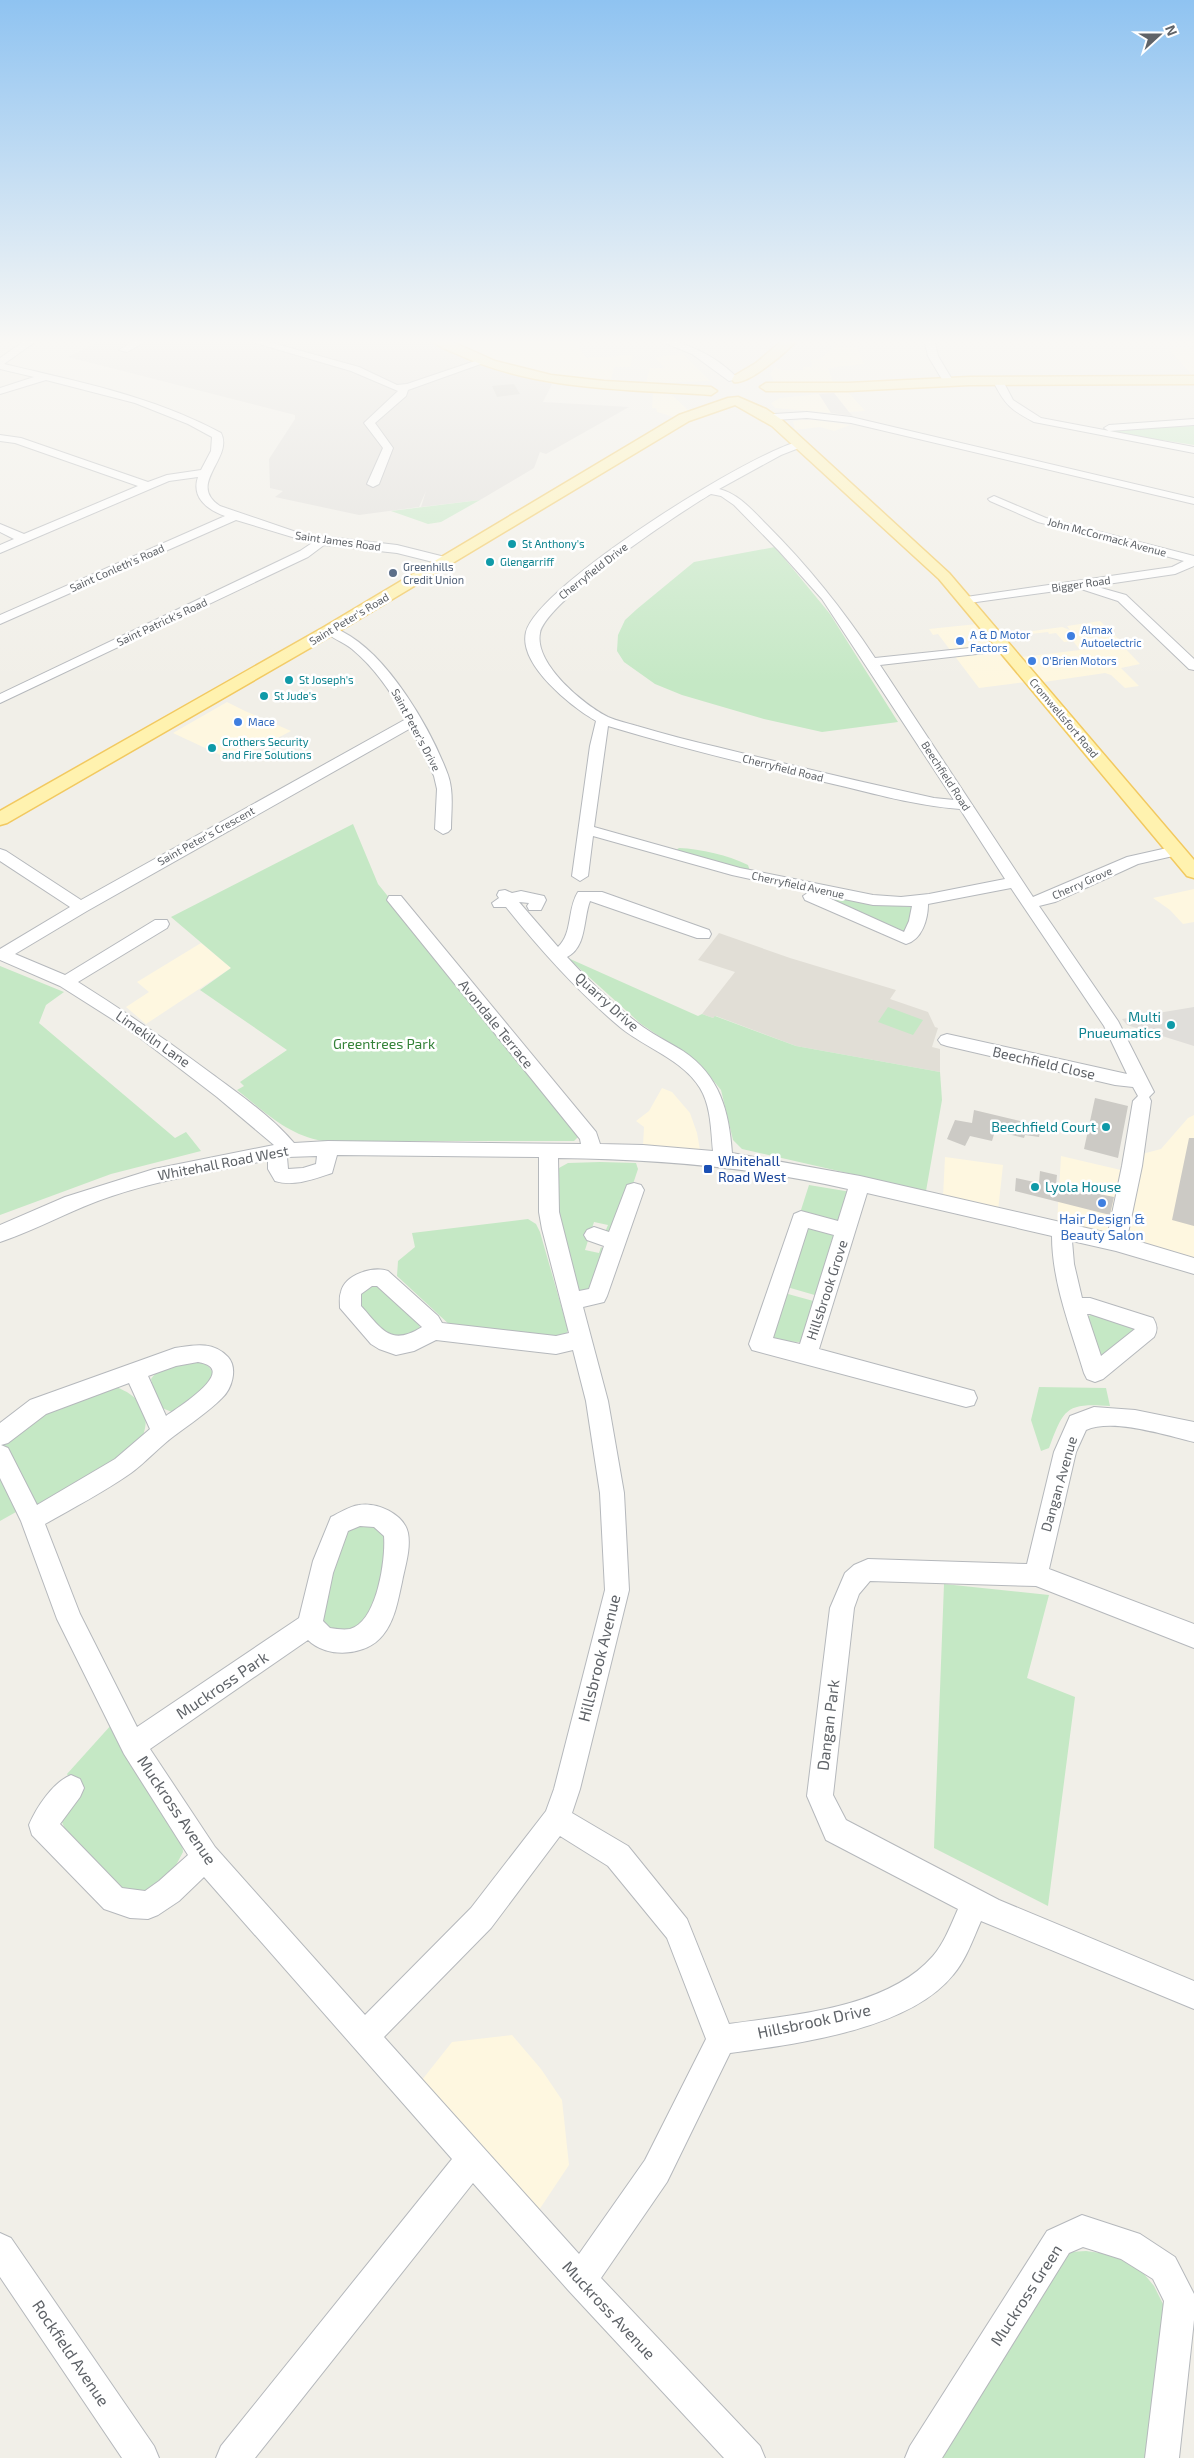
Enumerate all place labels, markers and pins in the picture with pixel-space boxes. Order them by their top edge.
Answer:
place label: St Anthony's [522,537,585,550]
marker: St Anthony's [506,538,518,550]
place label: Glengarriff [500,555,554,568]
marker: Glengarriff [484,556,496,568]
place label: Greenhills Credit Union [403,560,464,586]
marker: Greenhills Credit Union [387,567,399,579]
place label: Almax Autoelectric [1081,623,1142,649]
place label: A & D Motor Factors [970,628,1031,654]
marker: Almax Autoelectric [1065,630,1077,642]
marker: A & D Motor Factors [954,635,966,647]
place label: O'Brien Motors [1042,654,1117,667]
marker: O'Brien Motors [1026,655,1038,667]
place label: St Joseph's [299,673,354,686]
marker: St Joseph's [283,674,295,686]
place label: St Jude's [274,689,317,702]
marker: St Jude's [258,690,270,702]
place label: Mace [248,715,275,728]
marker: Mace [232,716,244,728]
place label: Crothers Security and Fire Solutions [222,735,312,761]
marker: Crothers Security and Fire Solutions [206,742,218,754]
place label: Multi Pnueumatics [1078,1008,1161,1041]
marker: Multi Pnueumatics [1165,1019,1177,1031]
place label: Beechfield Court [991,1118,1096,1135]
marker: Beechfield Court [1100,1121,1112,1133]
place label: Whitehall Road West [718,1152,786,1185]
marker: Whitehall Road West [702,1163,714,1175]
place label: Lyola House [1045,1178,1121,1195]
marker: Lyola House [1029,1181,1041,1193]
marker: Hair Design & Beauty Salon [1096,1197,1108,1209]
place label: Hair Design & Beauty Salon [1059,1210,1145,1243]

